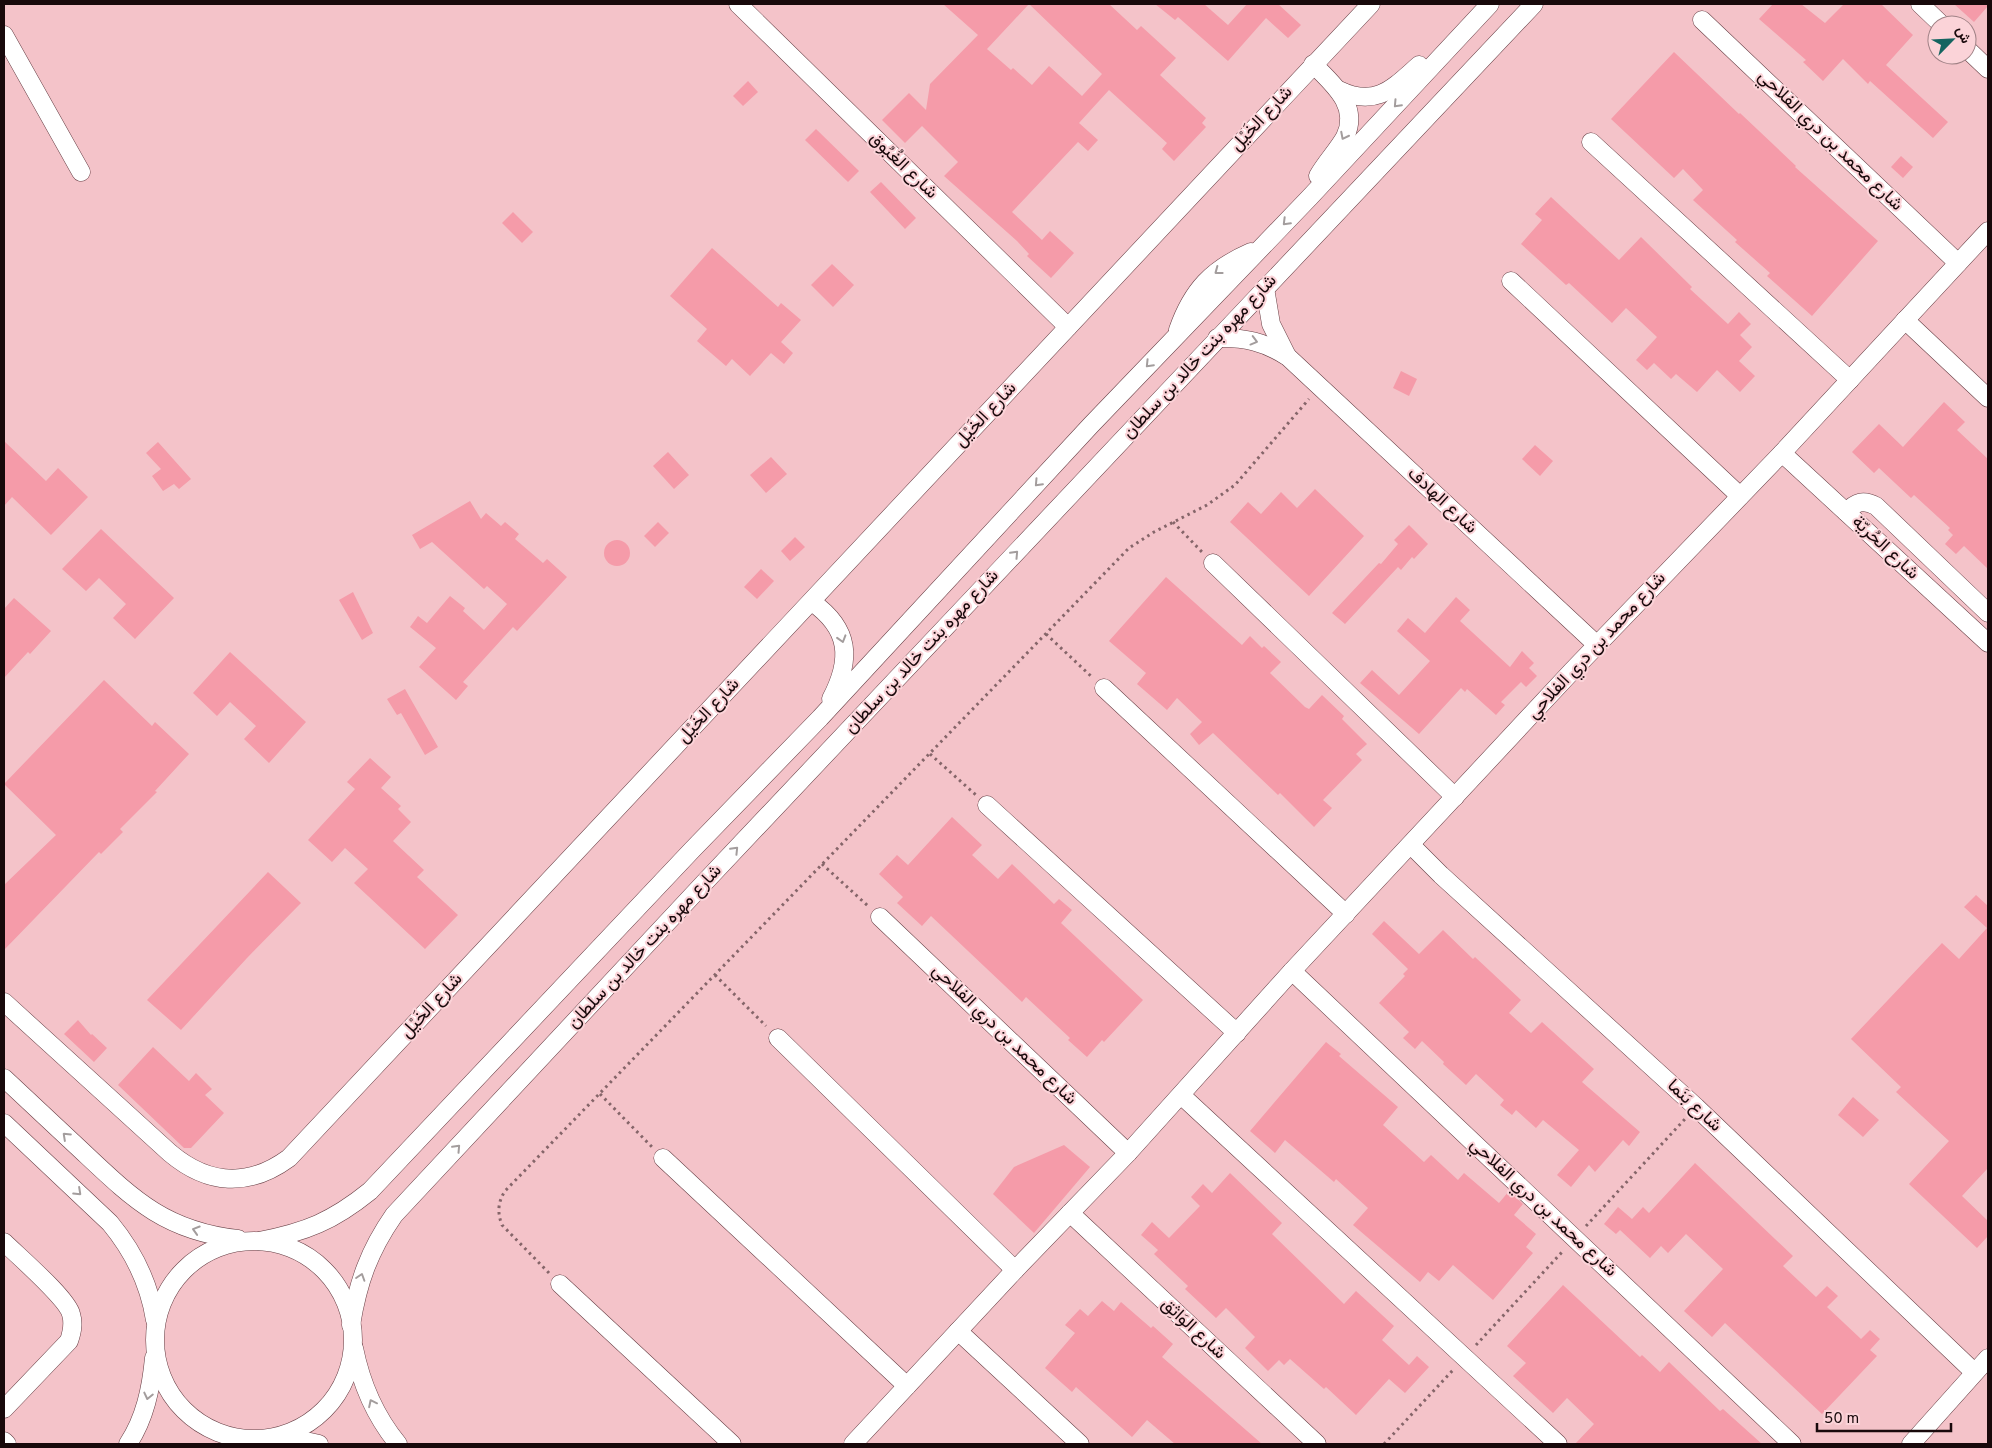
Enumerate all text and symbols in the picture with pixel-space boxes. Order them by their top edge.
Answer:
north arrow [1927,15,1977,65]
text: ش [1951,24,1974,47]
street label: شارع محمد بن دري الفلاحي [1751,66,1908,218]
street label: شارع الخَيْل [1226,81,1298,157]
one-way arrow [1394,98,1403,107]
street label: شارع الغُبُوق [864,127,943,204]
one-way arrow [1340,130,1350,139]
one-way arrow [1283,216,1292,225]
one-way arrow [1215,265,1224,273]
street label: شارع مهره بنت خالد بن سلطان [1118,270,1282,444]
one-way arrow [1250,335,1259,346]
one-way arrow [1146,359,1155,368]
street label: شارع الخَيْل [950,377,1022,453]
street label: شارع الهادف [1402,463,1482,539]
one-way arrow [1035,477,1044,486]
street label: شارع الحُريّة [1846,511,1924,585]
one-way arrow [1009,551,1018,560]
street label: شارع مهره بنت خالد بن سلطان [840,565,1004,739]
street label: شارع محمد بن دري الفلاحي [1523,567,1673,726]
one-way arrow [836,634,846,642]
street label: شارع الخَيْل [673,673,745,749]
one-way arrow [729,847,738,856]
street label: شارع مهره بنت خالد بن سلطان [563,860,727,1034]
street label: شارع محمد بن دري الفلاحي [925,960,1082,1112]
street label: شارع الخَيْل [396,968,468,1044]
street label: شارع بَنَما [1662,1075,1726,1137]
one-way arrow [62,1133,71,1142]
street label: شارع محمد بن دري الفلاحي [1463,1134,1622,1284]
one-way arrow [451,1145,460,1154]
one-way arrow [72,1186,81,1195]
one-way arrow [192,1226,200,1236]
one-way arrow [356,1274,366,1282]
street label: شارع الوَاثِق [1156,1293,1230,1365]
one-way arrow [143,1392,154,1400]
one-way arrow [368,1399,378,1408]
scale bar [1817,1400,1951,1432]
text: 50 m [1824,1410,1859,1429]

